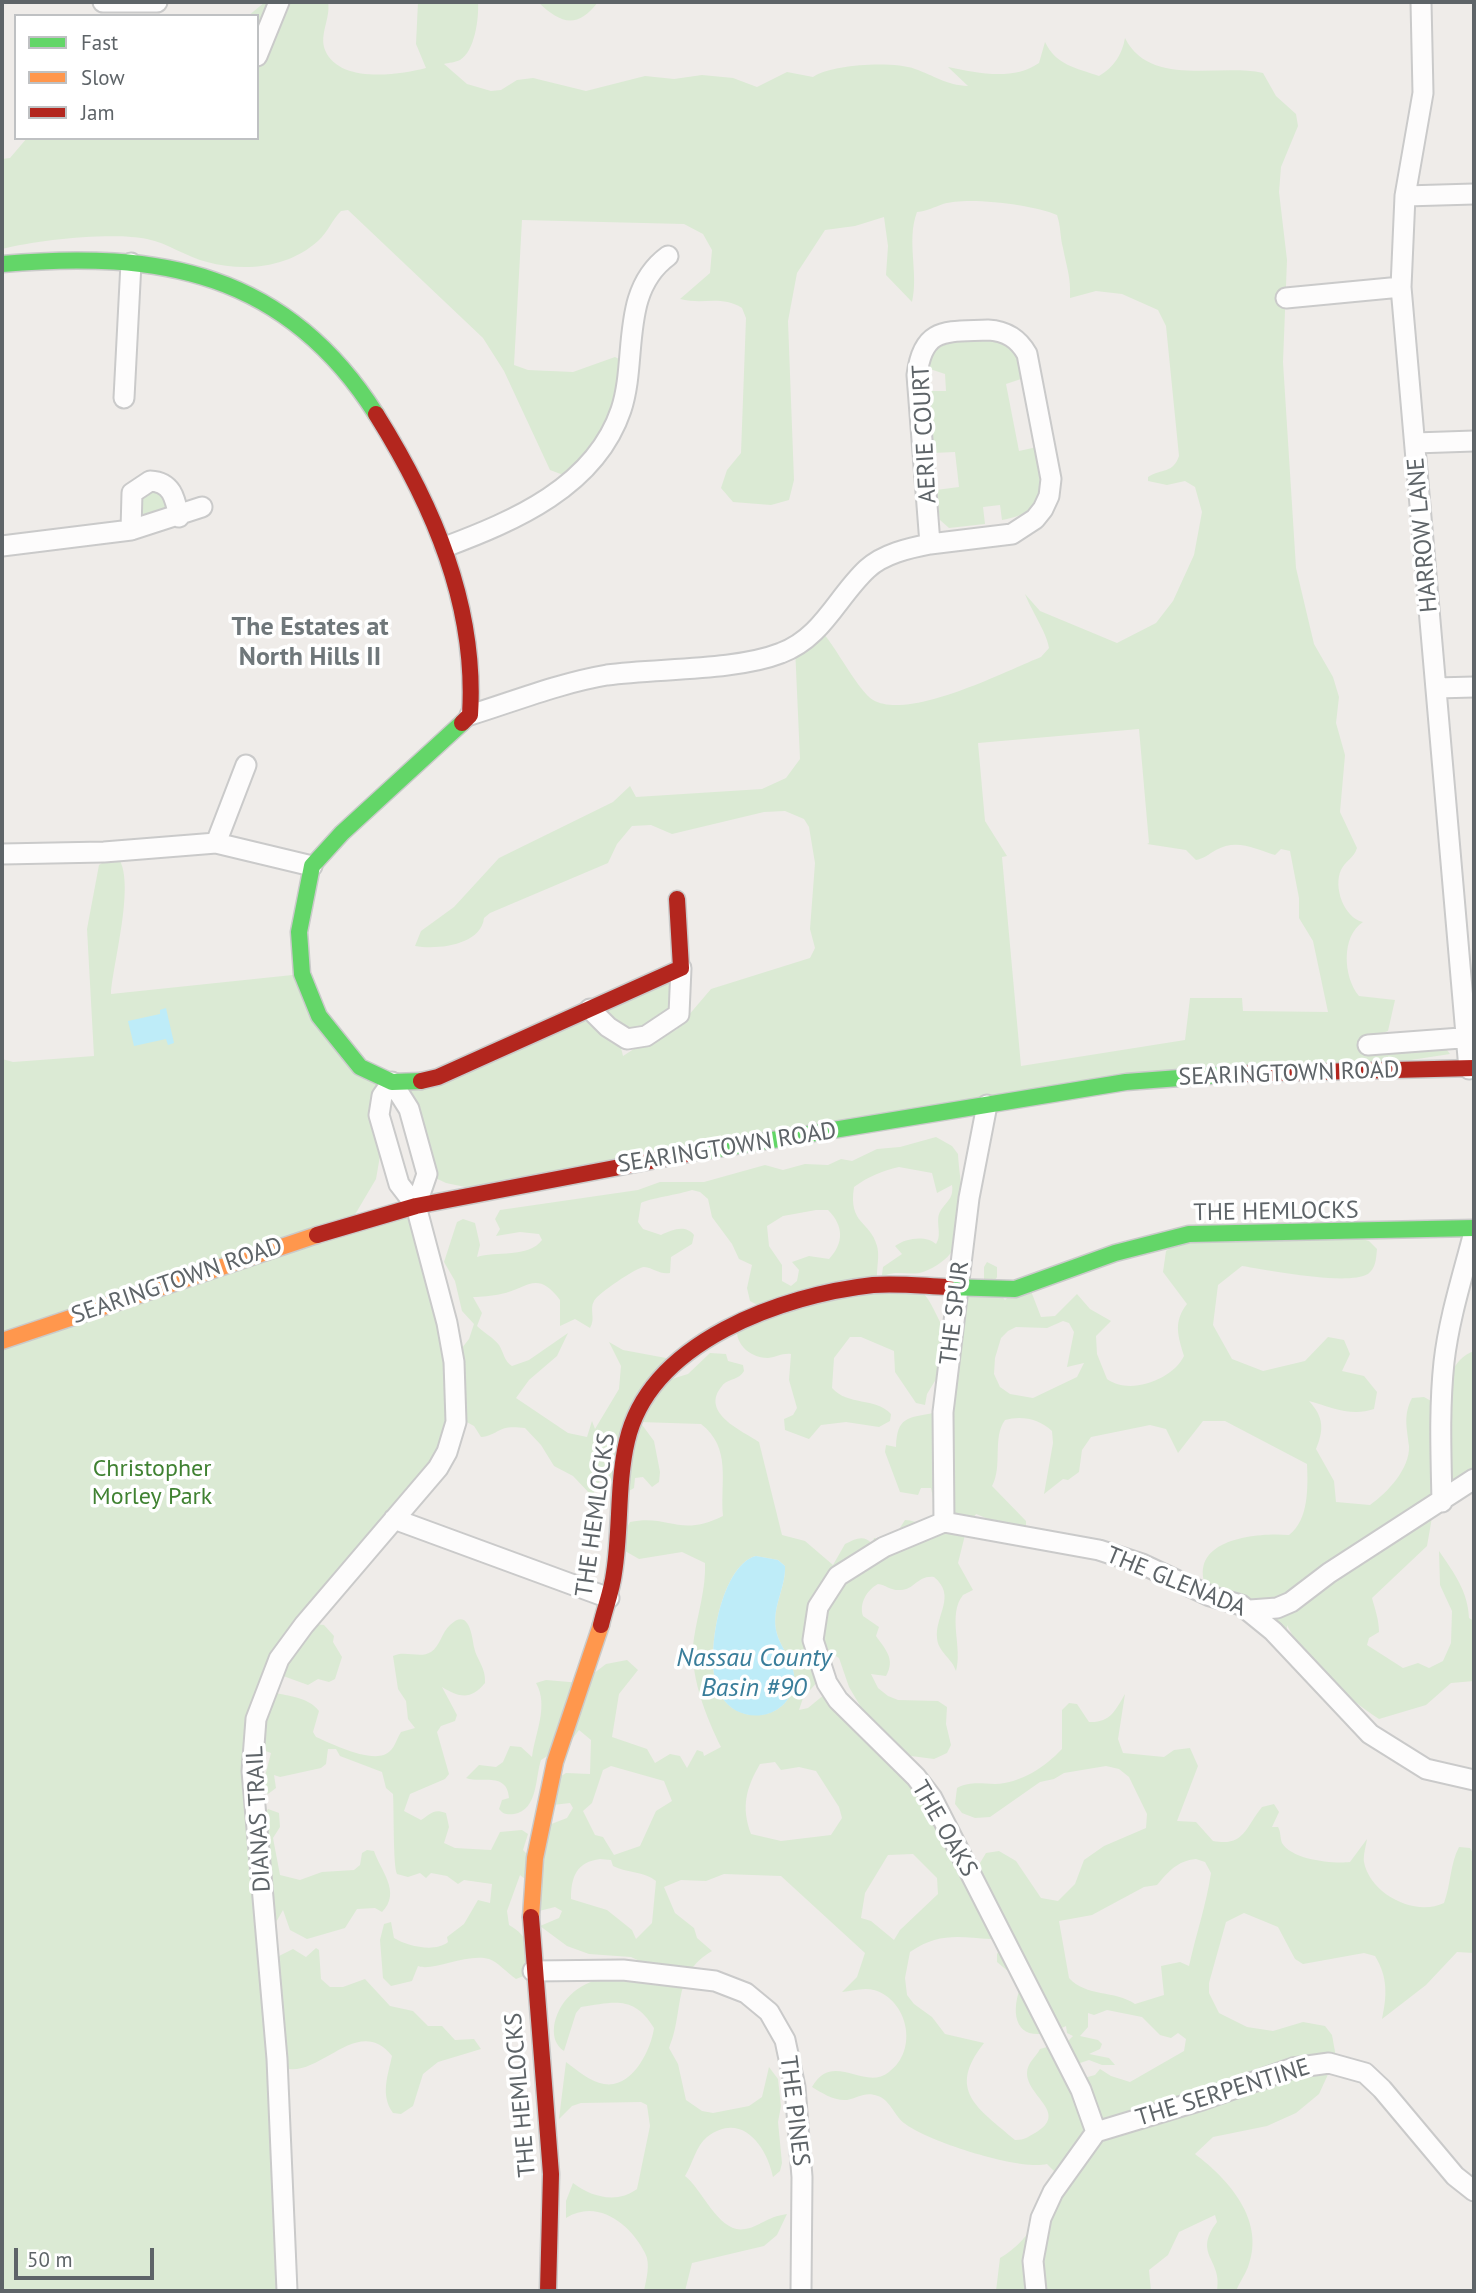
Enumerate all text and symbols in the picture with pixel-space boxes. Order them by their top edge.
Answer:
legend [14,14,259,140]
text: Fast [81,29,118,56]
text: Slow [81,64,125,91]
text: Jam [81,99,115,126]
street label: AERIE COURT [907,364,943,504]
street label: HARROW LANE [1402,456,1444,614]
district label: The Estates at North Hills II [232,612,388,674]
street label: SEARINGTOWN ROAD [1178,1056,1400,1092]
street label: SEARINGTOWN ROAD [616,1116,838,1180]
street label: THE HEMLOCKS [1193,1196,1359,1228]
street label: SEARINGTOWN ROAD [68,1231,286,1331]
street label: THE SPUR [934,1259,976,1367]
street label: THE HEMLOCKS [570,1431,622,1599]
park label: Christopher Morley Park [92,1455,212,1511]
street label: THE GLENADA [1102,1541,1250,1623]
water label: Nassau County Basin #90 [676,1643,832,1704]
street label: DIANAS TRAIL [241,1745,277,1893]
street label: THE OAKS [905,1776,983,1882]
street label: THE HEMLOCKS [499,2012,543,2178]
street label: THE SERPENTINE [1133,2053,1313,2133]
street label: THE PINES [773,2054,815,2168]
scale bar [18,2234,158,2278]
text: 50 m [27,2246,73,2273]

